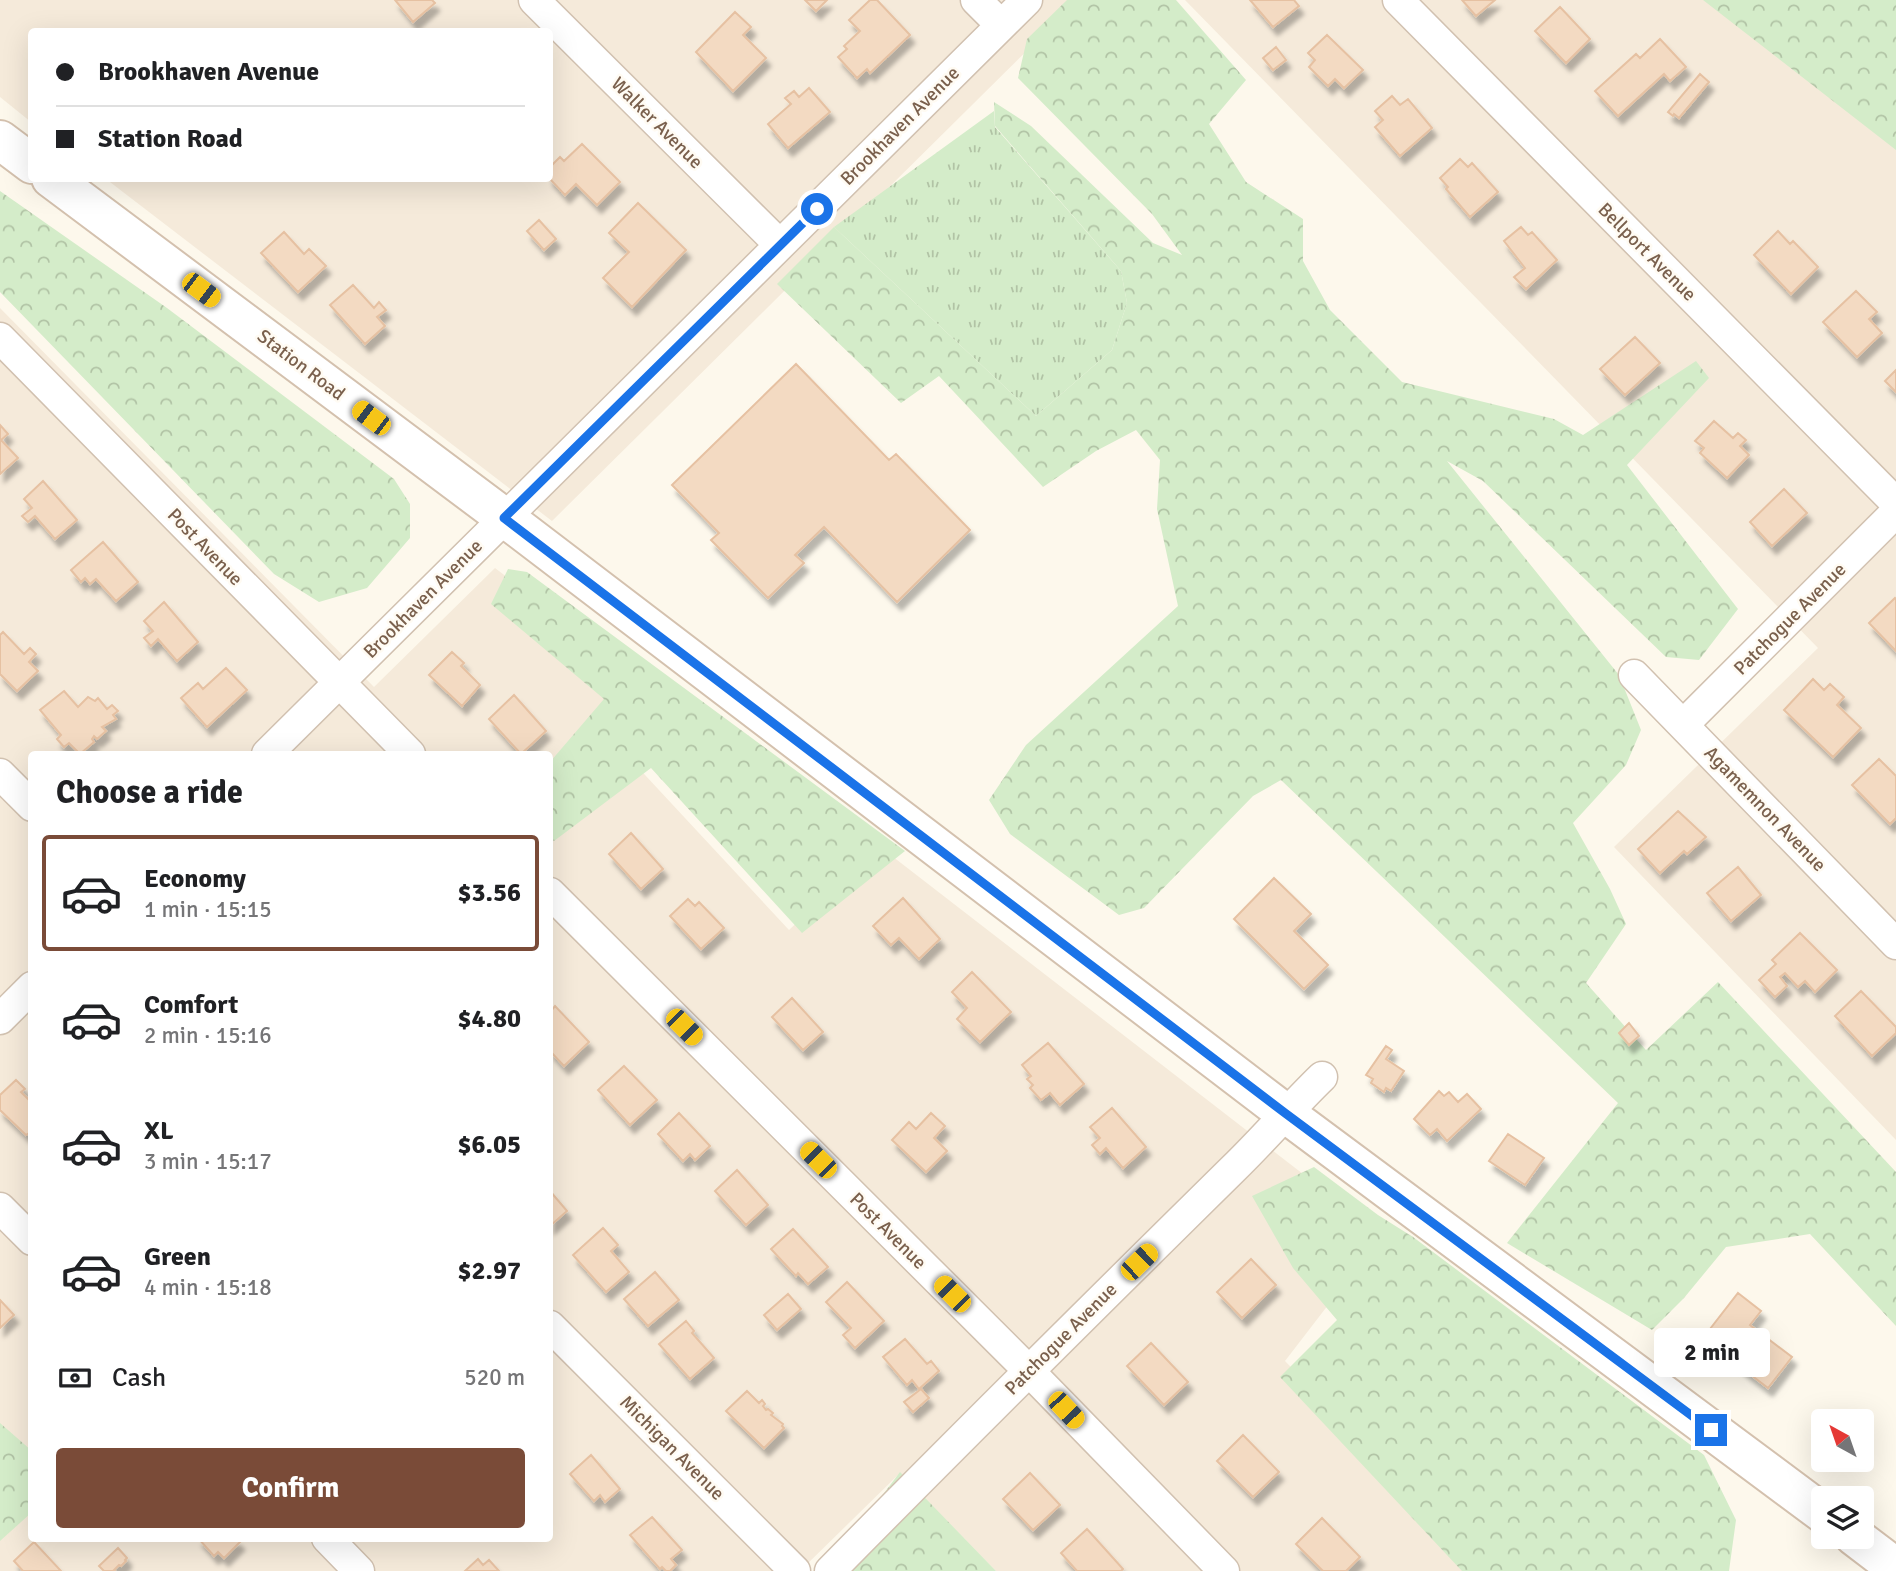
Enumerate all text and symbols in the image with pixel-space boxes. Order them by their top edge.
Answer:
text: Brookhaven Avenue [98,56,319,88]
street label: Brookhaven Avenue [835,61,965,191]
street label: Walker Avenue [606,72,708,174]
text: Station Road [98,123,243,155]
route start [801,193,833,225]
street label: Bellport Avenue [1593,198,1701,306]
car [178,269,225,311]
street label: Station Road [252,324,350,406]
car [348,397,395,439]
street label: Post Avenue [162,503,248,591]
street label: Brookhaven Avenue [358,534,488,664]
street label: Patchogue Avenue [1729,558,1851,680]
street label: Agamemnon Avenue [1699,741,1831,877]
text: Choose a ride [56,773,243,812]
icon: car [60,862,123,925]
text: Economy [144,863,246,895]
text: $3.56 [457,877,521,909]
text: 1 min · 15:15 [144,895,272,924]
icon: car [60,988,123,1051]
text: Comfort [144,989,238,1021]
text: $4.80 [457,1003,521,1035]
car [662,1005,707,1049]
text: 2 min · 15:16 [144,1021,272,1050]
icon: car [60,1114,123,1177]
text: XL [144,1115,174,1147]
text: $6.05 [457,1129,521,1161]
car [796,1138,841,1182]
text: 3 min · 15:17 [144,1147,272,1176]
street label: Post Avenue [845,1188,931,1274]
icon: car [60,1240,123,1303]
car [1117,1240,1162,1284]
text: Green [144,1241,211,1273]
text: $2.97 [457,1255,521,1287]
car [930,1272,975,1316]
text: 4 min · 15:18 [144,1273,272,1302]
street label: Patchogue Avenue [1000,1278,1122,1400]
callout: 2 min [1653,1328,1769,1378]
text: 2 min [1684,1338,1740,1367]
icon: cash [56,1359,94,1397]
text: Cash [112,1362,166,1394]
text: 520 m [464,1363,525,1392]
car [1044,1387,1089,1433]
street label: Michigan Avenue [615,1391,729,1505]
north arrow [1811,1409,1874,1472]
map controls [1811,1409,1874,1549]
route end [1695,1414,1727,1446]
button: Confirm [56,1448,525,1528]
button: layers [1811,1486,1874,1549]

